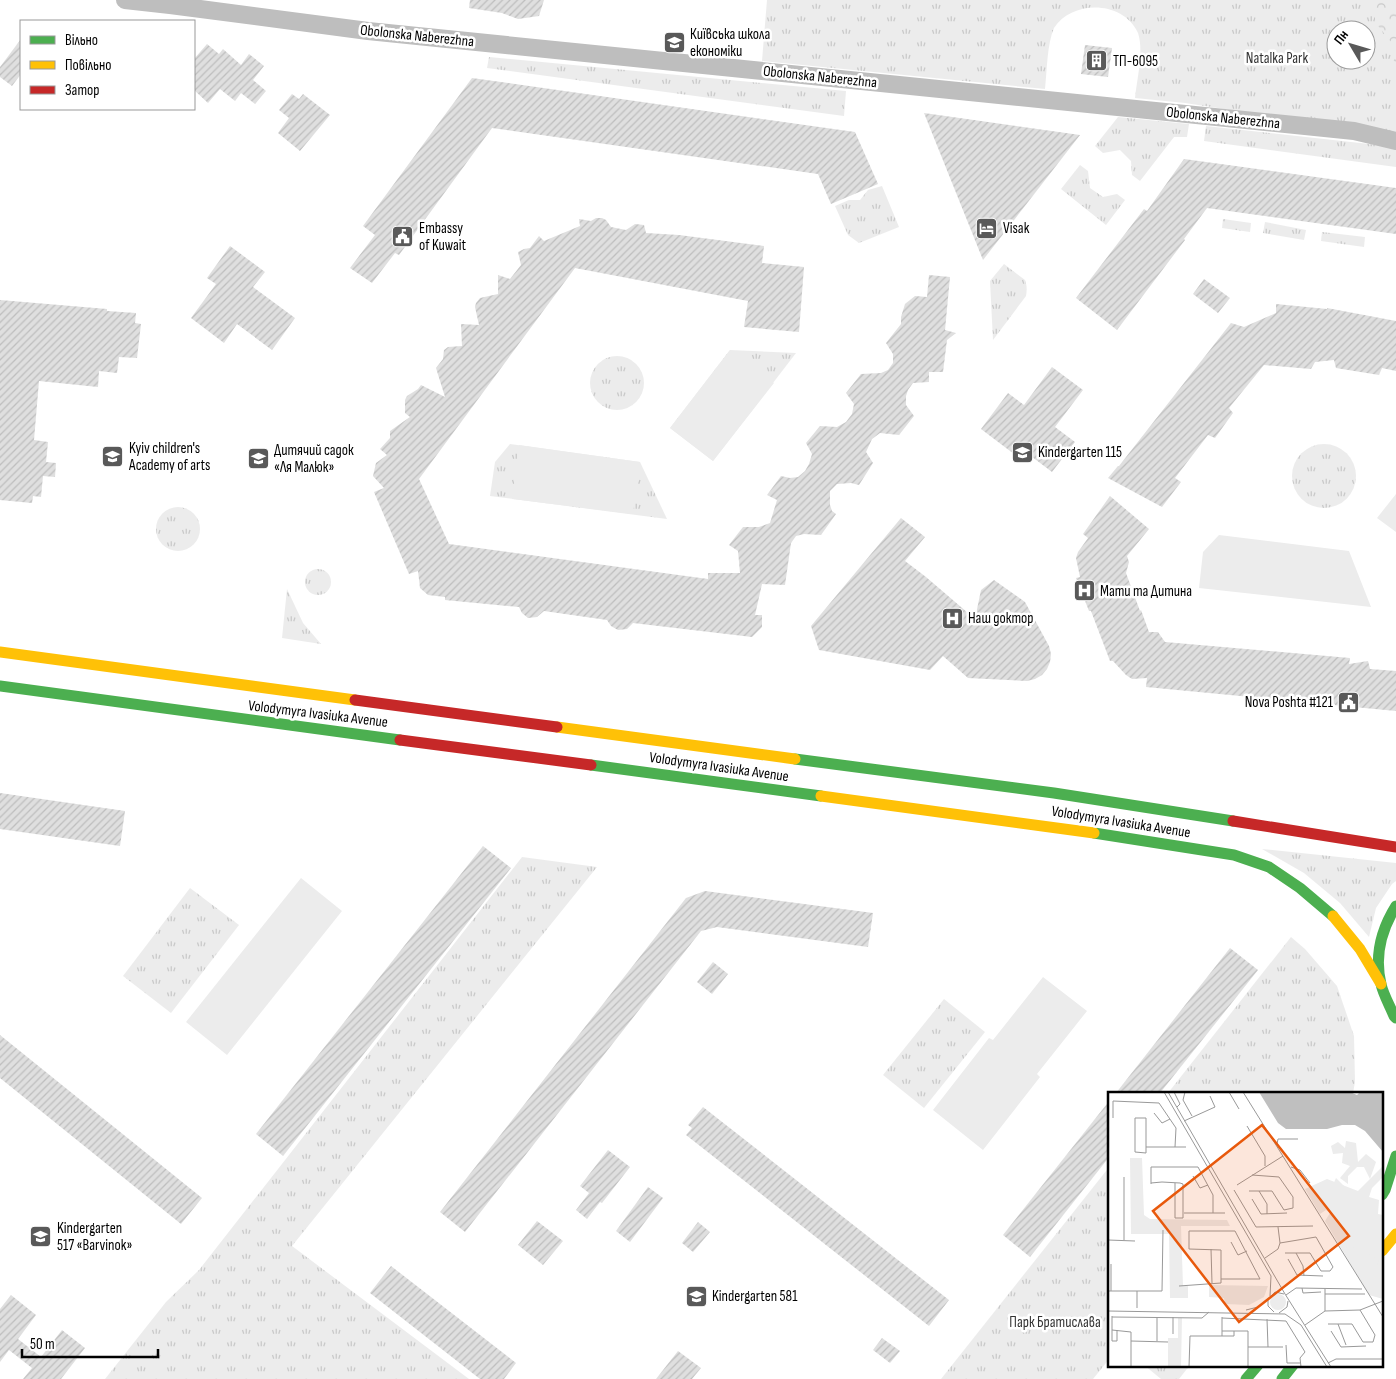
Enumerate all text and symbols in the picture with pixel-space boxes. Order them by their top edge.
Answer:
legend [20,20,195,110]
north arrow [1326,20,1376,70]
street label: Obolonska Naberezhna [359,21,475,51]
place label: Київська школа економіки [690,25,770,61]
text: Пн [1330,27,1352,48]
text: Вільно [65,31,98,50]
school or university icon: Київська школа економіки [662,31,686,55]
building icon: ТП-6095 [1085,49,1109,73]
park label: Natalka Park [1246,49,1308,68]
place label: ТП-6095 [1113,52,1158,71]
text: Повільно [65,56,111,75]
street label: Obolonska Naberezhna [762,62,878,92]
text: Затор [65,81,99,100]
street label: Obolonska Naberezhna [1165,103,1281,133]
hotel icon: Visak [975,216,999,240]
place label: Embassy of Kuwait [419,219,467,255]
place label: Visak [1003,219,1030,238]
public building icon: Embassy of Kuwait [391,225,415,249]
place label: Kyiv children's Academy of arts [128,439,210,475]
school or university icon: Kindergarten 115 [1010,440,1034,464]
place label: Дитячий садок «Ля Малюк» [274,441,354,477]
place label: Kindergarten 115 [1038,443,1122,462]
school or university icon: Kyiv children's Academy of arts [101,445,125,469]
school or university icon: Дитячий садок «Ля Малюк» [246,447,270,471]
hospital icon: Мати та Дитина [1072,579,1096,603]
place label: Мати та Дитина [1100,582,1192,601]
hospital icon: Наш доктор [940,606,964,630]
place label: Наш доктор [968,609,1033,628]
public building icon: Nova Poshta #121 [1337,690,1361,714]
place label: Nova Poshta #121 [1245,693,1334,712]
street label: Volodymyra Ivasiuka Avenue [247,696,389,732]
street label: Volodymyra Ivasiuka Avenue [648,748,790,786]
street label: Volodymyra Ivasiuka Avenue [1050,802,1192,842]
inset map [1108,1092,1384,1366]
place label: Kindergarten 517 «Barvinok» [57,1219,132,1255]
school or university icon: Kindergarten 517 «Barvinok» [29,1225,53,1249]
school or university icon: Kindergarten 581 [684,1284,708,1308]
place label: Kindergarten 581 [712,1287,798,1306]
park label: Парк Братислава [1009,1313,1101,1332]
scale bar [22,1326,159,1358]
text: 50 m [30,1335,55,1354]

